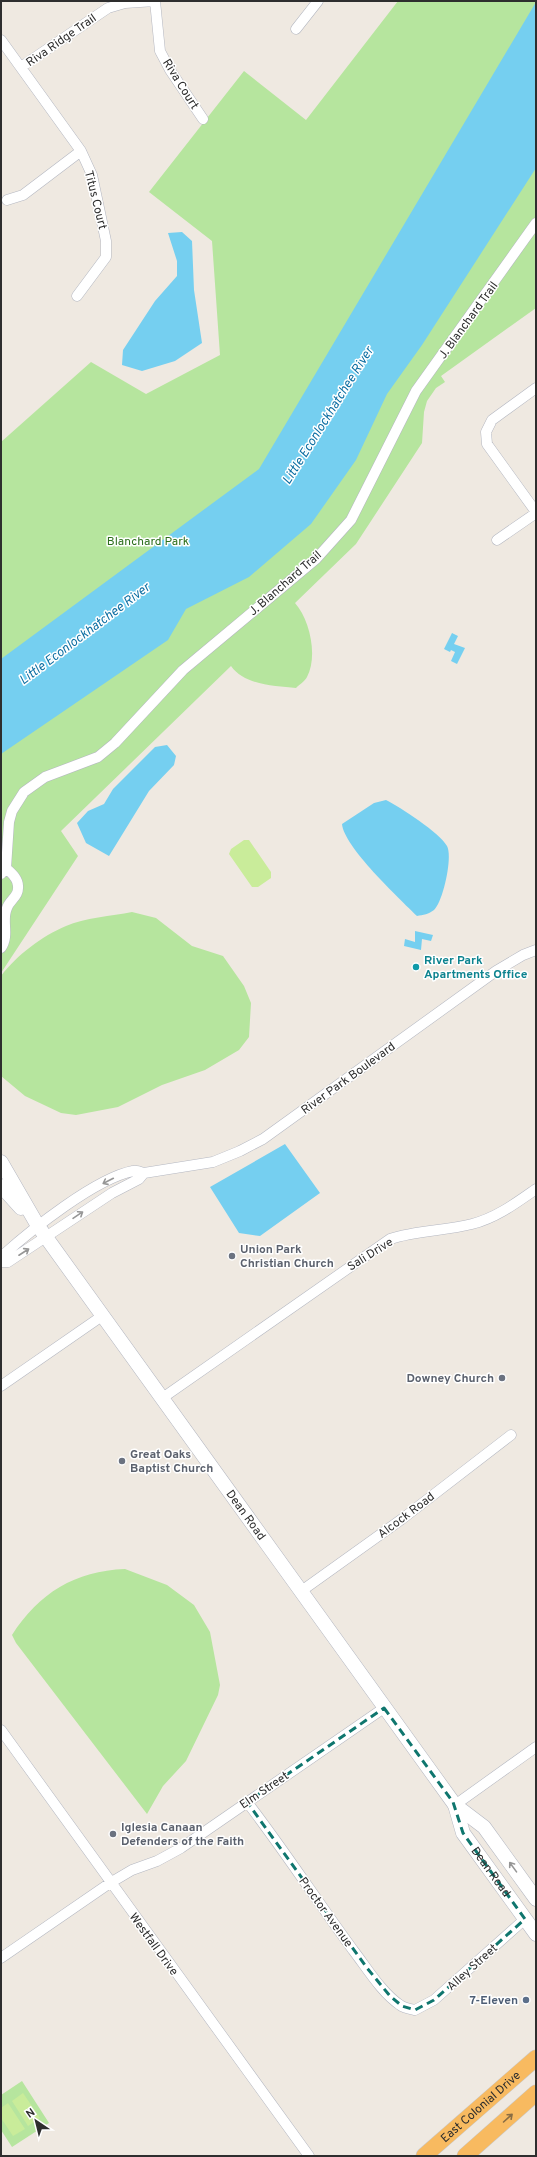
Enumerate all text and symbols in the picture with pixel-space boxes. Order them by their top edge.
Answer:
street label: Riva Ridge Trail [23,11,100,71]
street label: Riva Court [158,56,202,113]
street label: Titus Court [80,169,110,231]
street label: J. Blanchard Trail [435,279,502,362]
water label: Little Econlockhatchee River [280,343,378,488]
park label: Blanchard Park [107,534,189,550]
street label: J. Blanchard Trail [246,548,326,620]
water label: Little Econlockhatchee River [17,580,155,689]
place label: River Park Apartments Office [424,953,528,983]
marker: River Park Apartments Office [411,962,421,972]
street label: River Park Boulevard [298,1039,399,1119]
one-way arrow [102,1177,114,1185]
one-way arrow [72,1211,83,1219]
street label: Sali Drive [345,1235,396,1275]
place label: Union Park Christian Church [240,1242,334,1272]
one-way arrow [18,1248,29,1256]
marker: Union Park Christian Church [227,1251,237,1261]
place label: Downey Church [406,1371,494,1387]
marker: Downey Church [497,1373,507,1383]
place label: Great Oaks Baptist Church [130,1447,213,1477]
marker: Great Oaks Baptist Church [117,1456,127,1466]
street label: Dean Road [222,1487,269,1544]
street label: Alcock Road [375,1489,438,1542]
street label: Elm Street [237,1768,292,1813]
place label: Iglesia Canaan Defenders of the Faith [121,1820,244,1850]
marker: Iglesia Canaan Defenders of the Faith [108,1829,118,1839]
street label: Dean Road [467,1844,514,1901]
one-way arrow [509,1862,517,1873]
street label: Proctor Avenue [294,1874,356,1951]
street label: Westfall Drive [125,1910,181,1979]
street label: Alley Street [444,1941,501,1995]
place label: 7-Eleven [469,1993,518,2009]
marker: 7-Eleven [521,1995,531,2005]
street label: East Colonial Drive [438,2068,524,2147]
north arrow [16,2101,56,2141]
text: N [24,2106,38,2122]
one-way arrow [502,2114,512,2123]

